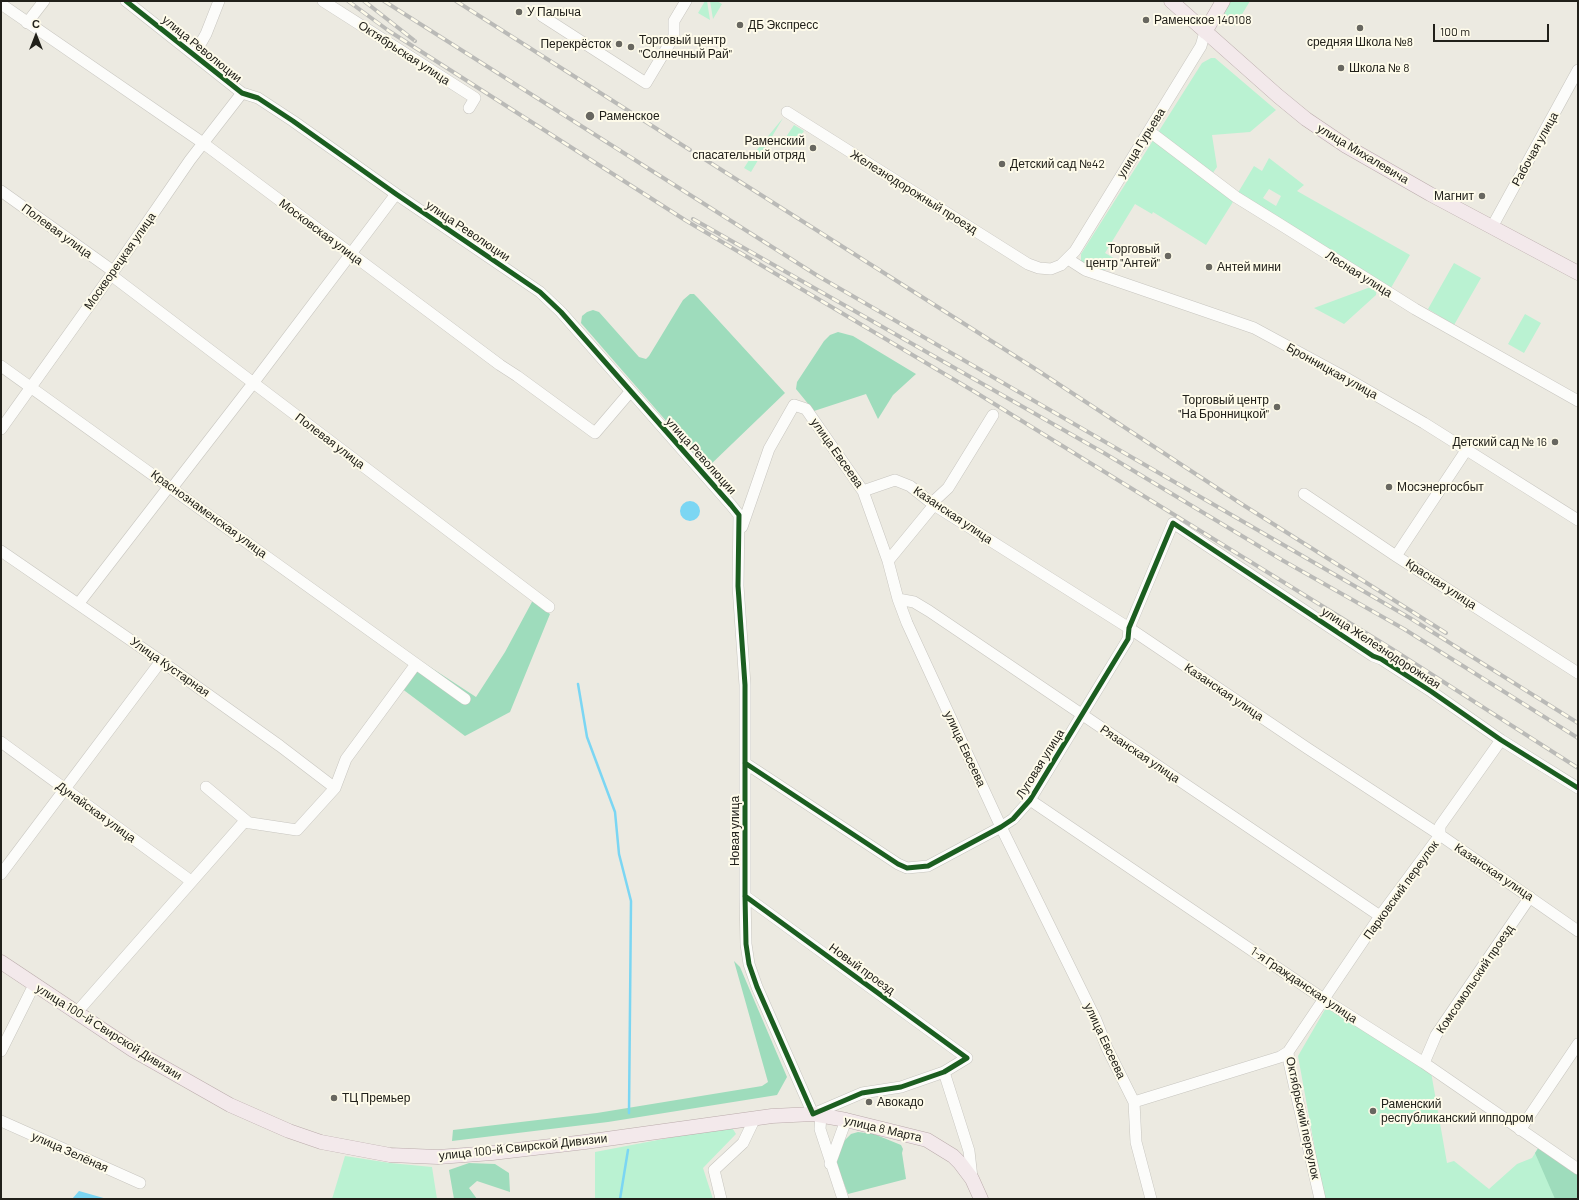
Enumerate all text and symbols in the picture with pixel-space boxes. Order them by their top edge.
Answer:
place label: У Палыча [527,5,581,19]
marker: У Палыча [514,7,524,17]
street label: улица Революции [159,12,245,86]
place label: Раменское 140108 [1154,13,1251,27]
marker: Раменское 140108 [1141,15,1151,25]
north arrow [16,16,56,56]
scale bar [1435,16,1551,42]
text: С [32,17,40,30]
street label: Октябрьская улица [355,18,453,88]
place label: ДБ Экспресс [748,18,818,32]
marker: ДБ Экспресс [735,20,745,30]
marker: средняя Школа №8 [1355,23,1365,33]
text: 100 m [1440,24,1470,38]
place label: Торговый центр "Солнечный Рай" [639,33,732,61]
place label: средняя Школа №8 [1307,35,1413,49]
place label: Перекрёсток [540,37,611,51]
marker: Перекрёсток [614,39,624,49]
marker: Торговый центр "Солнечный Рай" [626,42,636,52]
place label: Школа № 8 [1349,61,1409,75]
marker: Школа № 8 [1336,63,1346,73]
street label: улица Гурьева [1114,105,1168,181]
place label: Раменское [599,109,660,123]
street label: Рабочая улица [1509,109,1561,189]
marker: Раменское [584,110,596,122]
street label: улица Михалевича [1315,121,1411,187]
place label: Раменский спасательный отряд [692,134,805,162]
marker: Раменский спасательный отряд [808,143,818,153]
street label: Железнодорожный проезд [848,147,980,237]
place label: Детский сад №42 [1010,157,1105,171]
marker: Детский сад №42 [997,159,1007,169]
place label: Магнит [1434,189,1474,203]
marker: Магнит [1477,191,1487,201]
street label: Московская улица [276,196,366,268]
street label: улица Революции [423,197,513,265]
street label: Полевая улица [19,201,95,261]
street label: Москворецкая улица [81,210,159,312]
place label: Торговый центр "Антей" [1086,242,1160,270]
street label: Лесная улица [1323,248,1395,300]
marker: Торговый центр "Антей" [1163,251,1173,261]
place label: Антей мини [1217,260,1281,274]
marker: Антей мини [1204,262,1214,272]
street label: Бронницкая улица [1284,340,1380,402]
place label: Торговый центр "На Бронницкой" [1178,393,1269,421]
marker: Торговый центр "На Бронницкой" [1272,402,1282,412]
street label: Полевая улица [292,410,368,472]
street label: улица Революции [663,415,739,497]
street label: улица Евсеева [808,415,866,491]
place label: Детский сад № 16 [1452,435,1547,449]
marker: Детский сад № 16 [1550,437,1560,447]
street label: Краснознаменская улица [148,467,270,561]
place label: Мосэнергосбыт [1397,480,1484,494]
marker: Мосэнергосбыт [1384,482,1394,492]
street label: Казанская улица [911,483,995,547]
street label: Красная улица [1403,556,1479,612]
street label: улица Железнодорожная [1319,604,1443,692]
street label: Улица Кустарная [127,634,213,700]
street label: Казанская улица [1182,660,1266,724]
street label: улица Евсеева [941,709,989,789]
street label: Рязанская улица [1097,722,1183,786]
street label: Луговая улица [1013,726,1067,802]
street label: Дунайская улица [54,778,138,846]
street label: Новая улица [728,796,742,866]
street label: Парковский переулок [1360,838,1442,942]
street label: Казанская улица [1452,840,1536,904]
street label: Комсомольский проезд [1433,922,1517,1036]
street label: Новый проезд [826,940,898,998]
street label: 1-я Гражданская улица [1248,944,1360,1026]
street label: улица 100-й Свирской Дивизии [33,981,185,1083]
street label: улица Евсеева [1081,1001,1129,1081]
street label: Октябрьский переулок [1283,1055,1323,1181]
place label: ТЦ Премьер [342,1091,410,1105]
marker: ТЦ Премьер [329,1093,339,1103]
place label: Авокадо [877,1095,924,1109]
marker: Авокадо [864,1097,874,1107]
place label: Раменский республиканский ипподром [1381,1097,1534,1125]
marker: Раменский республиканский ипподром [1368,1106,1378,1116]
street label: улица 8 Марта [843,1113,923,1145]
street label: улица Зелёная [29,1129,111,1175]
street label: улица 100-й Свирской Дивизии [438,1131,608,1163]

